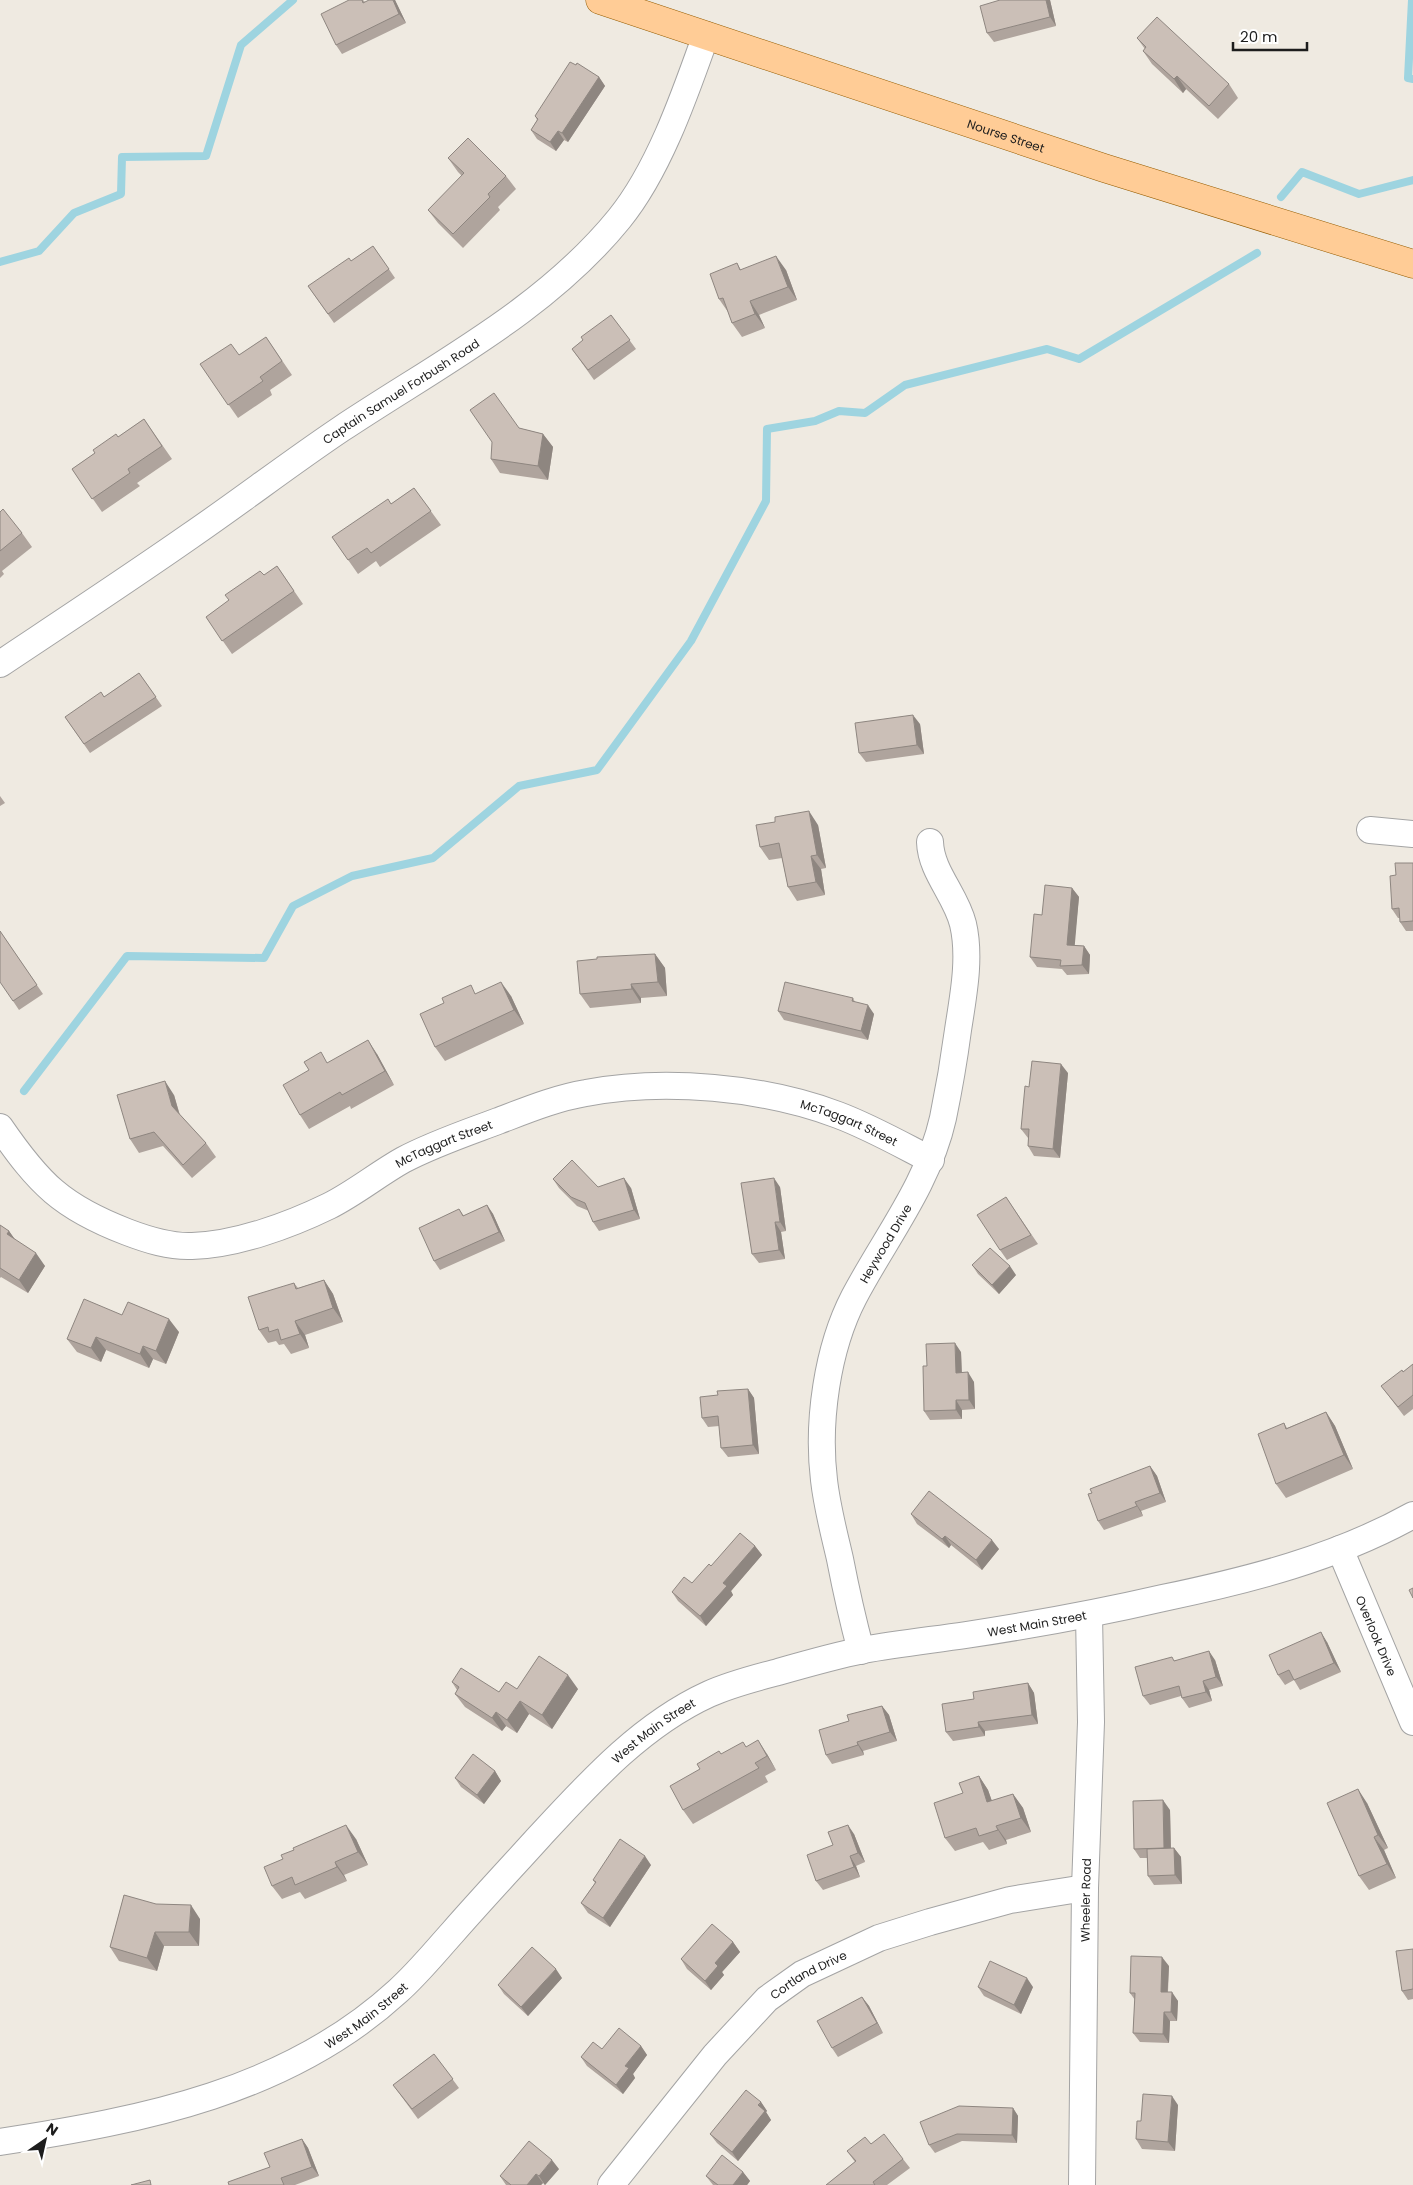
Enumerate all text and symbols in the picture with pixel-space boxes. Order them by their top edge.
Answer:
scale bar [1233,20,1307,52]
text: 20 m [1240,26,1278,47]
street label: Nourse Street [965,115,1047,156]
street label: Captain Samuel Forbush Road [319,334,482,448]
street label: McTaggart Street [799,1095,901,1150]
street label: McTaggart Street [392,1115,495,1171]
street label: Heywood Drive [855,1201,915,1286]
street label: Overlook Drive [1352,1593,1401,1679]
street label: West Main Street [986,1606,1088,1640]
street label: West Main Street [607,1694,698,1767]
street label: Wheeler Road [1076,1858,1095,1942]
street label: Cortland Drive [766,1946,849,2003]
street label: West Main Street [321,1978,411,2052]
north arrow [20,2115,70,2165]
text: N [42,2118,62,2140]

